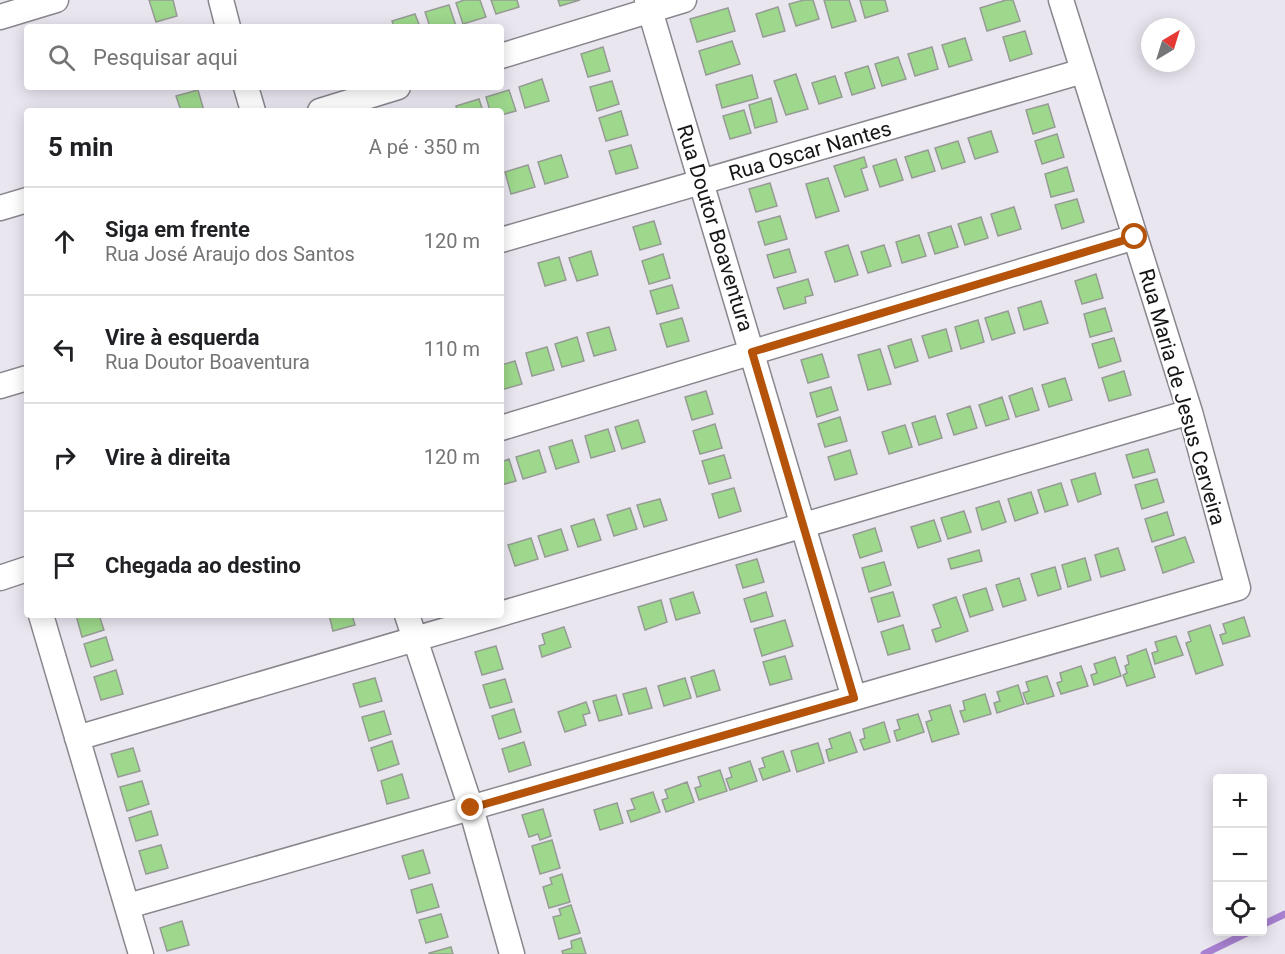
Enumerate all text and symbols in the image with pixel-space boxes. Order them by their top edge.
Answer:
north arrow [1141,18,1195,72]
search box [24,24,504,90]
icon: search [45,41,78,74]
text: Pesquisar aqui [93,45,238,70]
street label: Rua Oscar Nantes [726,116,894,186]
street label: Rua Doutor Boaventura [672,122,758,334]
text: 5 min [48,132,113,162]
text: A pé · 350 m [369,135,480,159]
text: Siga em frente [105,217,250,242]
route start [1121,223,1147,249]
icon: ahead [48,225,81,258]
text: 120 m [424,229,480,253]
text: Rua José Araujo dos Santos [105,242,355,266]
street label: Rua Maria de Jesus Cerveira [1134,266,1230,528]
text: Vire à esquerda [105,325,259,350]
icon: left [48,333,81,366]
text: 110 m [424,337,480,361]
text: Rua Doutor Boaventura [105,350,310,374]
icon: right [48,441,81,474]
text: Vire à direita [105,445,231,470]
text: 120 m [424,445,480,469]
icon: arrive [48,549,81,582]
text: Chegada ao destino [105,553,301,578]
map controls [1213,774,1267,936]
button: + [1213,774,1267,828]
route end [457,794,483,820]
button: − [1213,828,1267,882]
button: locate [1213,882,1267,936]

